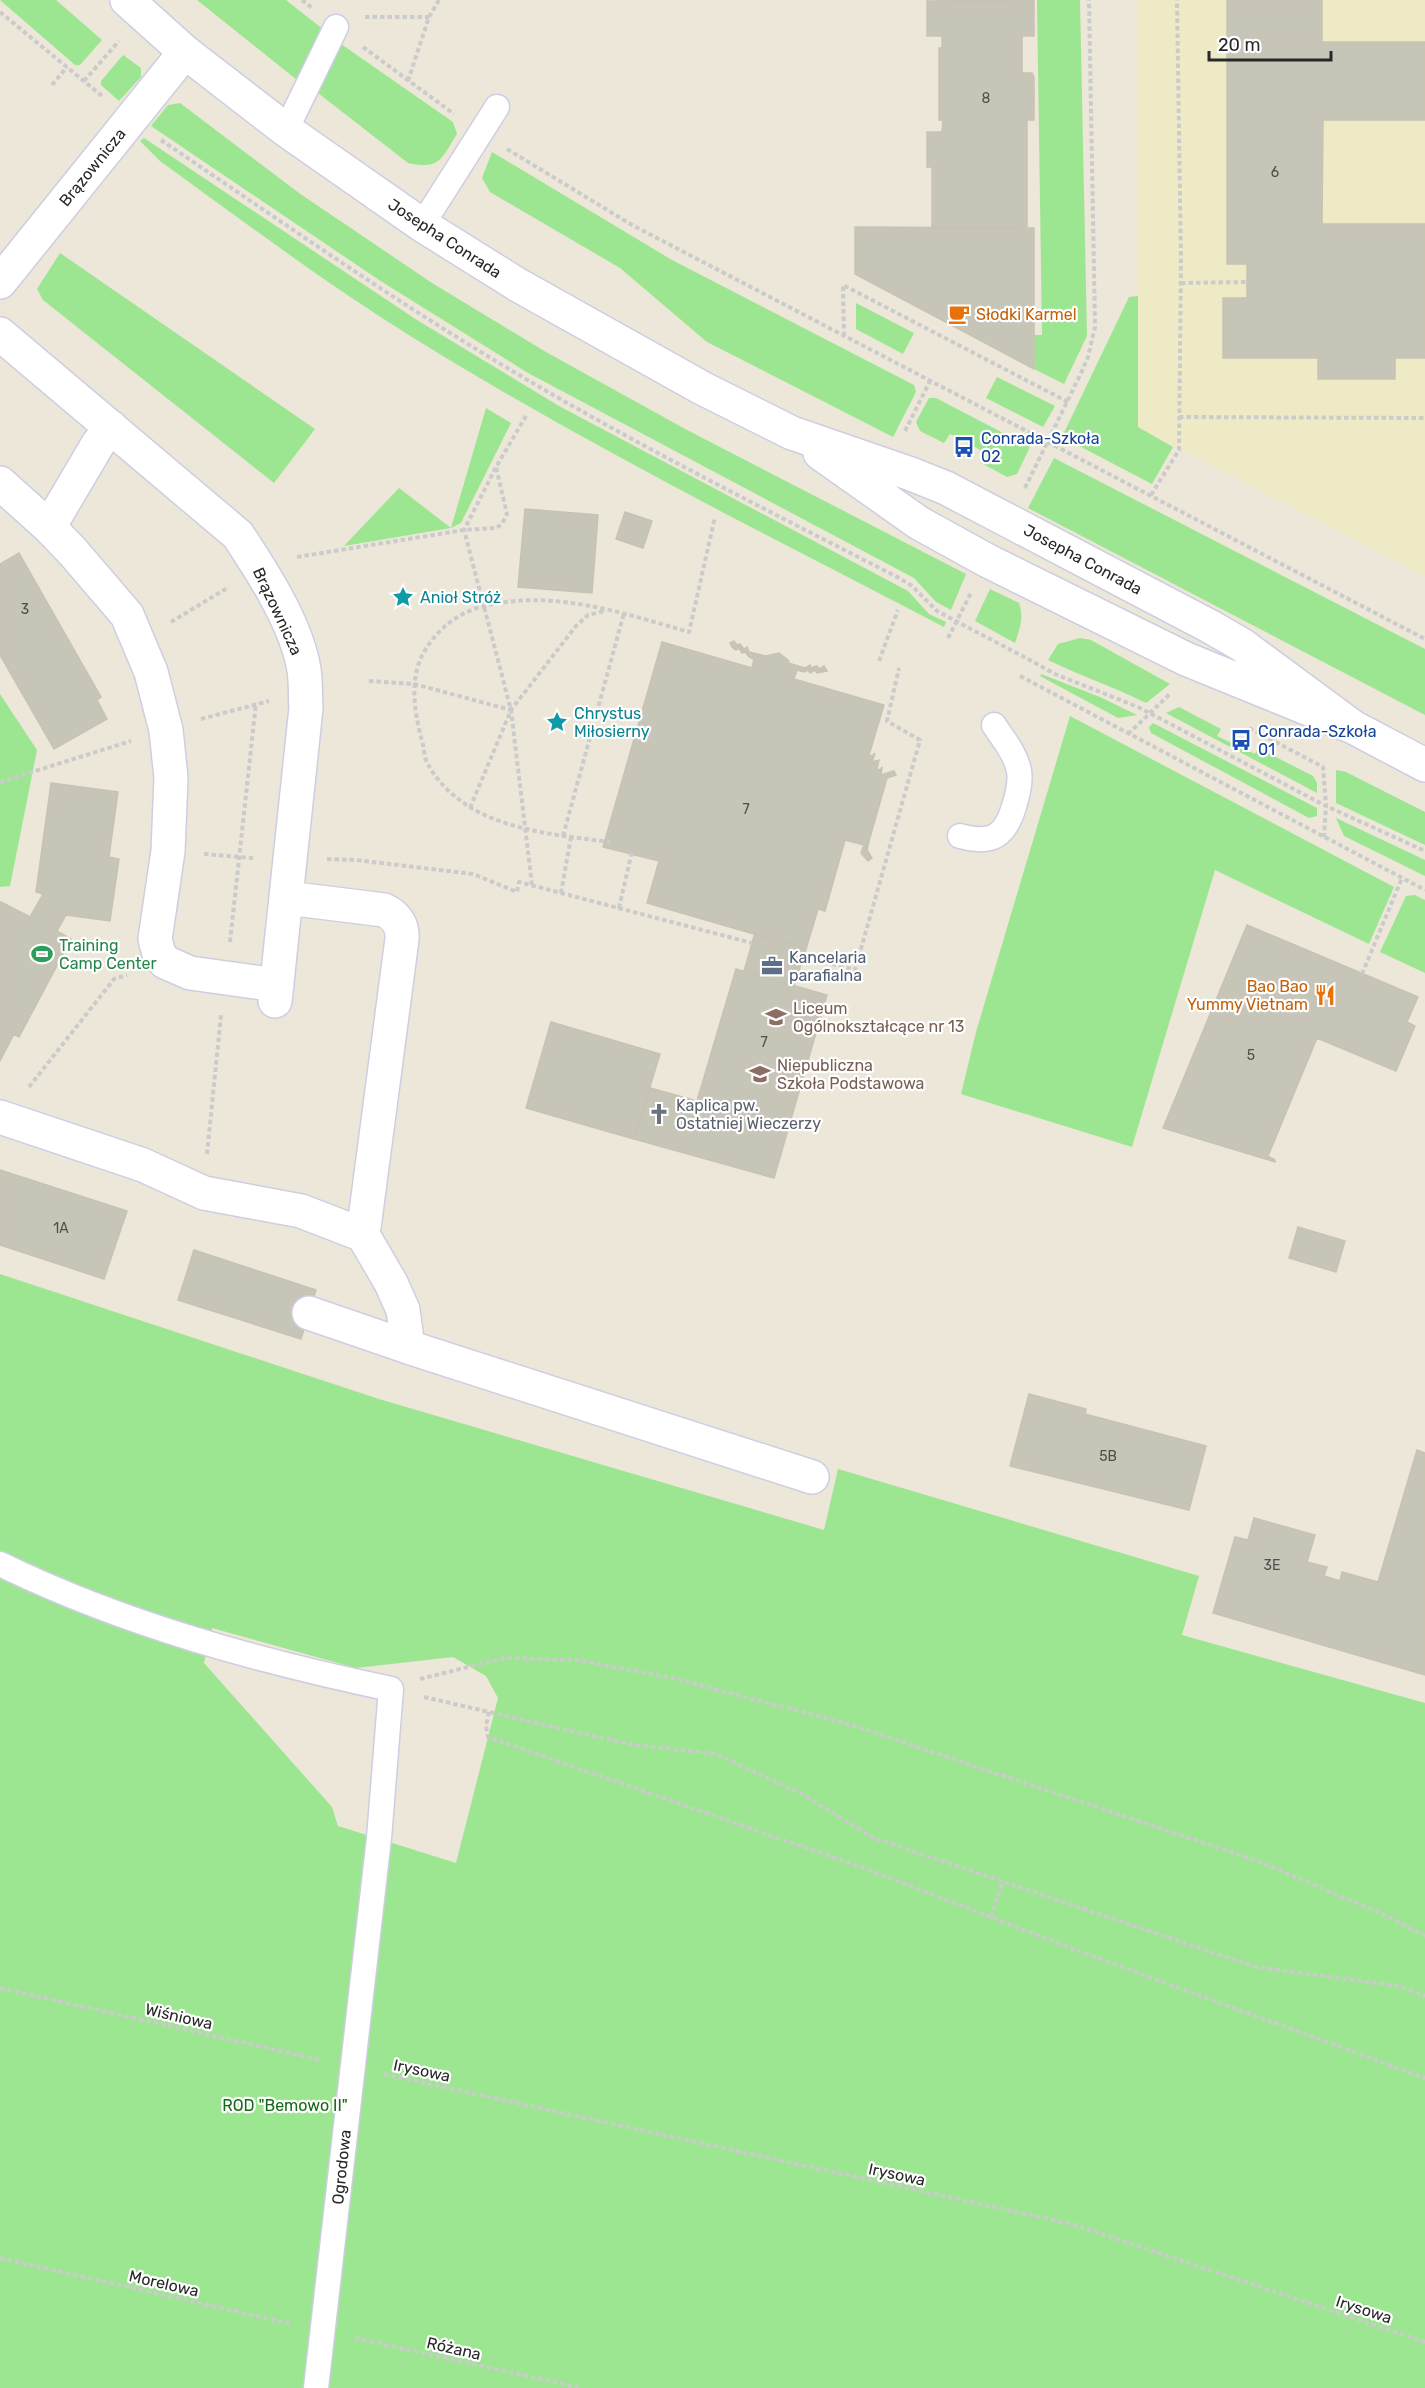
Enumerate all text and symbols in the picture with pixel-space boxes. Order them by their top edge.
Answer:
scale bar [1209,24,1330,62]
text: 20 m [1218,34,1260,56]
house number: 8 [982,90,991,107]
street label: Brązownicza [55,125,130,210]
house number: 6 [1271,164,1279,181]
street label: Josepha Conrada [385,195,505,282]
cafe icon: Słodki Karmel [947,302,971,326]
place label: Słodki Karmel [976,305,1077,324]
place label: Conrada-Szkoła 02 [981,429,1100,466]
bus stop icon: Conrada-Szkoła 02 [952,435,976,459]
street label: Josepha Conrada [1020,520,1145,599]
street label: Brązownicza [249,564,306,658]
place icon: Anioł Stróż [391,585,415,609]
place label: Anioł Stróż [420,588,501,607]
house number: 3 [21,601,29,618]
place label: Chrystus Miłosierny [574,704,650,741]
place icon: Chrystus Miłosierny [545,710,569,734]
place label: Conrada-Szkoła 01 [1258,722,1377,759]
bus stop icon: Conrada-Szkoła 01 [1229,728,1253,752]
house number: 7 [742,801,750,818]
place label: Training Camp Center [59,936,157,973]
sports icon: Training Camp Center [30,942,54,966]
place label: Kancelaria parafialna [789,948,866,985]
office icon: Kancelaria parafialna [760,954,784,978]
place label: Bao Bao Yummy Vietnam [1187,977,1308,1014]
restaurant icon: Bao Bao Yummy Vietnam [1313,983,1337,1007]
place label: Liceum Ogólnokształcące nr 13 [793,999,964,1036]
school or university icon: Liceum Ogólnokształcące nr 13 [764,1005,788,1029]
house number: 7 [760,1034,768,1051]
house number: 5 [1247,1047,1255,1064]
place label: Niepubliczna Szkoła Podstawowa [777,1056,924,1093]
school or university icon: Niepubliczna Szkoła Podstawowa [748,1062,772,1086]
place label: Kaplica pw. Ostatniej Wieczerzy [676,1096,821,1133]
church icon: Kaplica pw. Ostatniej Wieczerzy [647,1102,671,1126]
house number: 1A [53,1220,69,1237]
house number: 5B [1099,1448,1117,1465]
house number: 3E [1264,1557,1280,1574]
street label: Wiśniowa [143,1999,215,2033]
street label: Irysowa [392,2055,452,2086]
park label: ROD "Bemowo II" [222,2096,348,2115]
street label: Ogrodowa [328,2129,355,2206]
street label: Irysowa [867,2159,927,2190]
street label: Morelowa [127,2266,201,2301]
street label: Irysowa [1334,2292,1394,2327]
street label: Różana [425,2333,483,2364]

